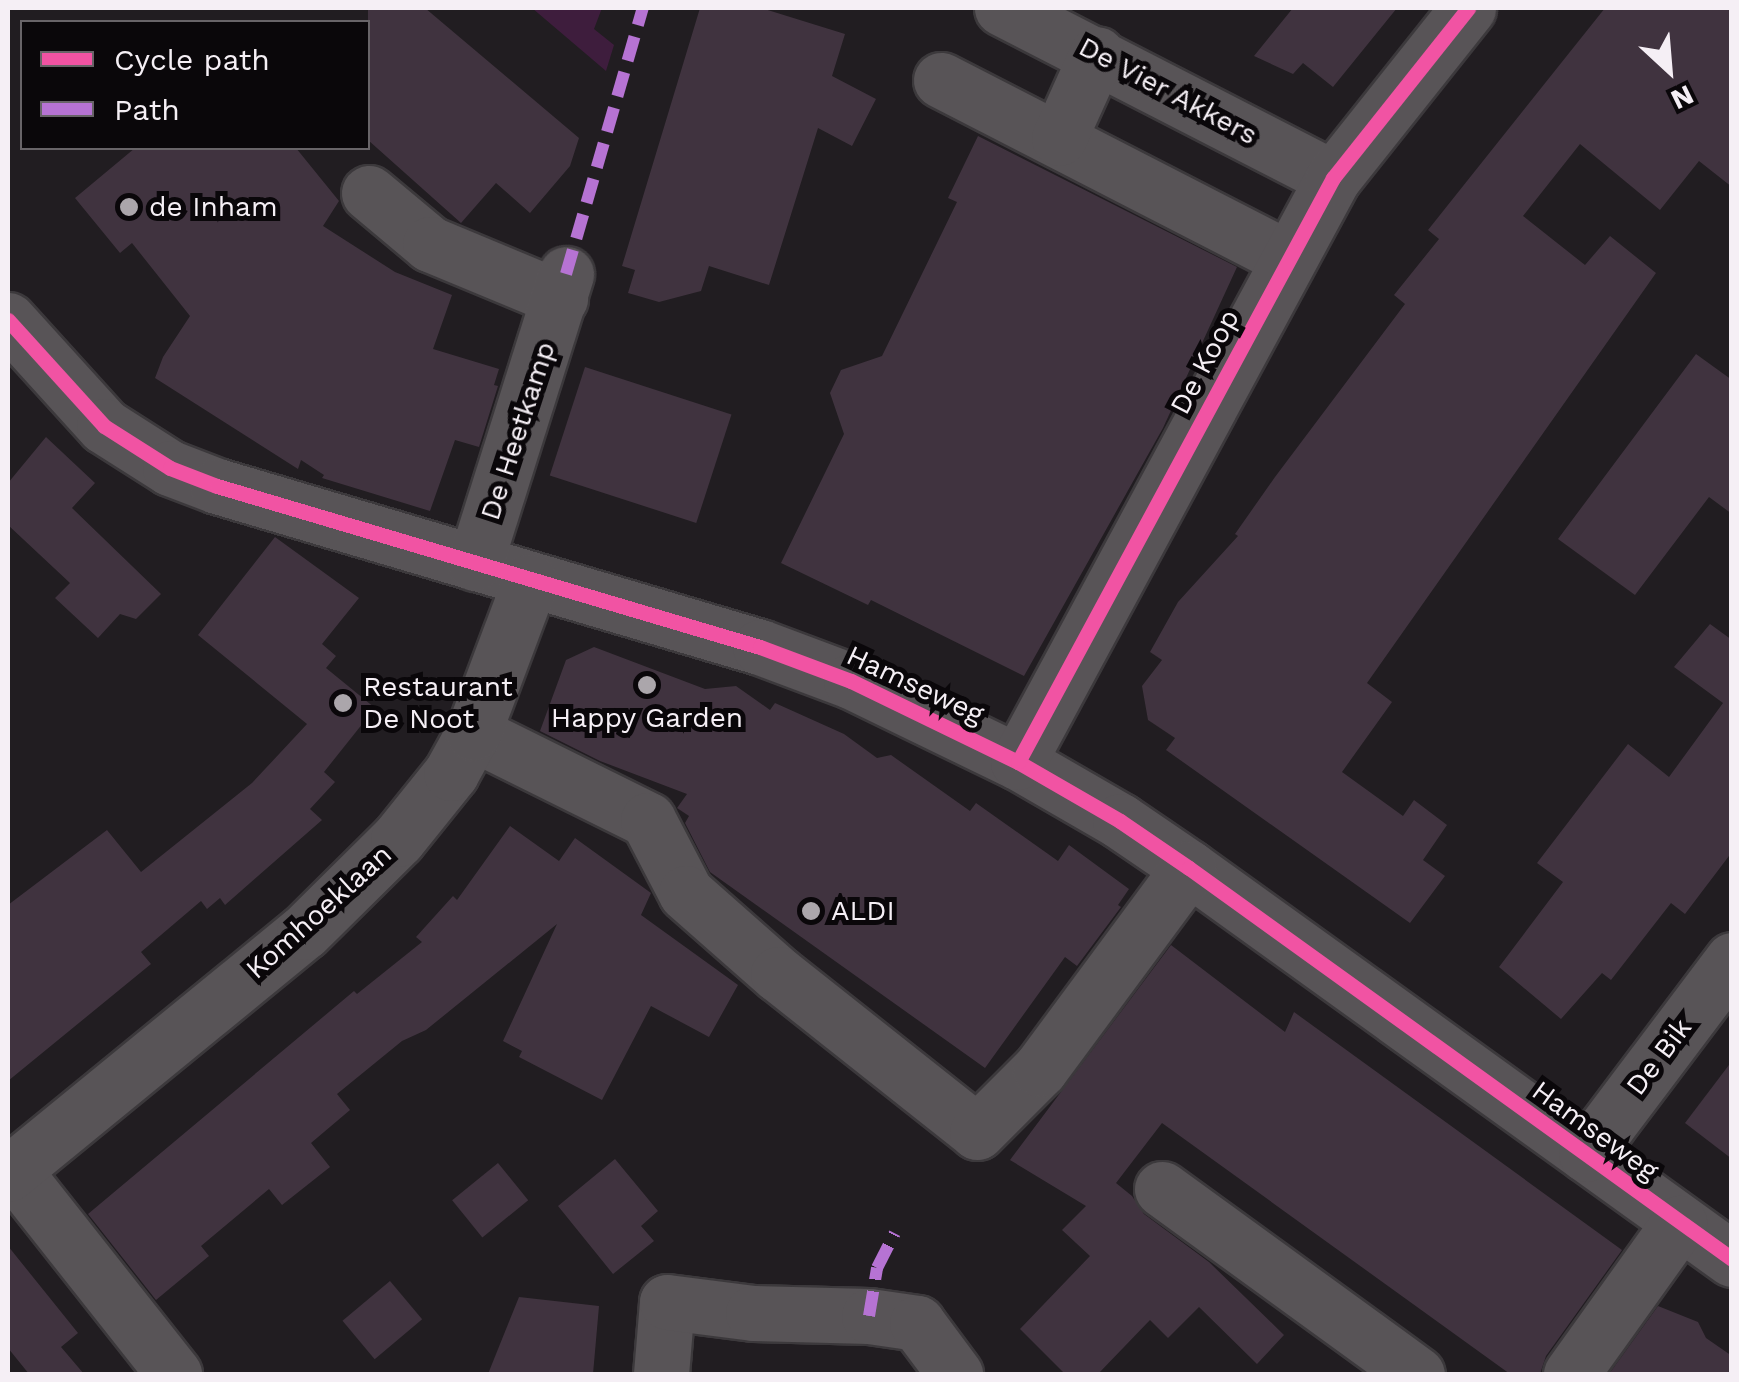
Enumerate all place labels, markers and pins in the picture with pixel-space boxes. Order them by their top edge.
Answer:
place label: de Inham [149,190,278,224]
marker: de Inham [118,196,140,218]
place label: Restaurant De Noot [363,670,513,736]
marker: Happy Garden [636,674,658,696]
marker: Restaurant De Noot [332,692,354,714]
place label: Happy Garden [550,701,744,735]
place label: ALDI [831,894,895,928]
marker: ALDI [800,900,822,922]

